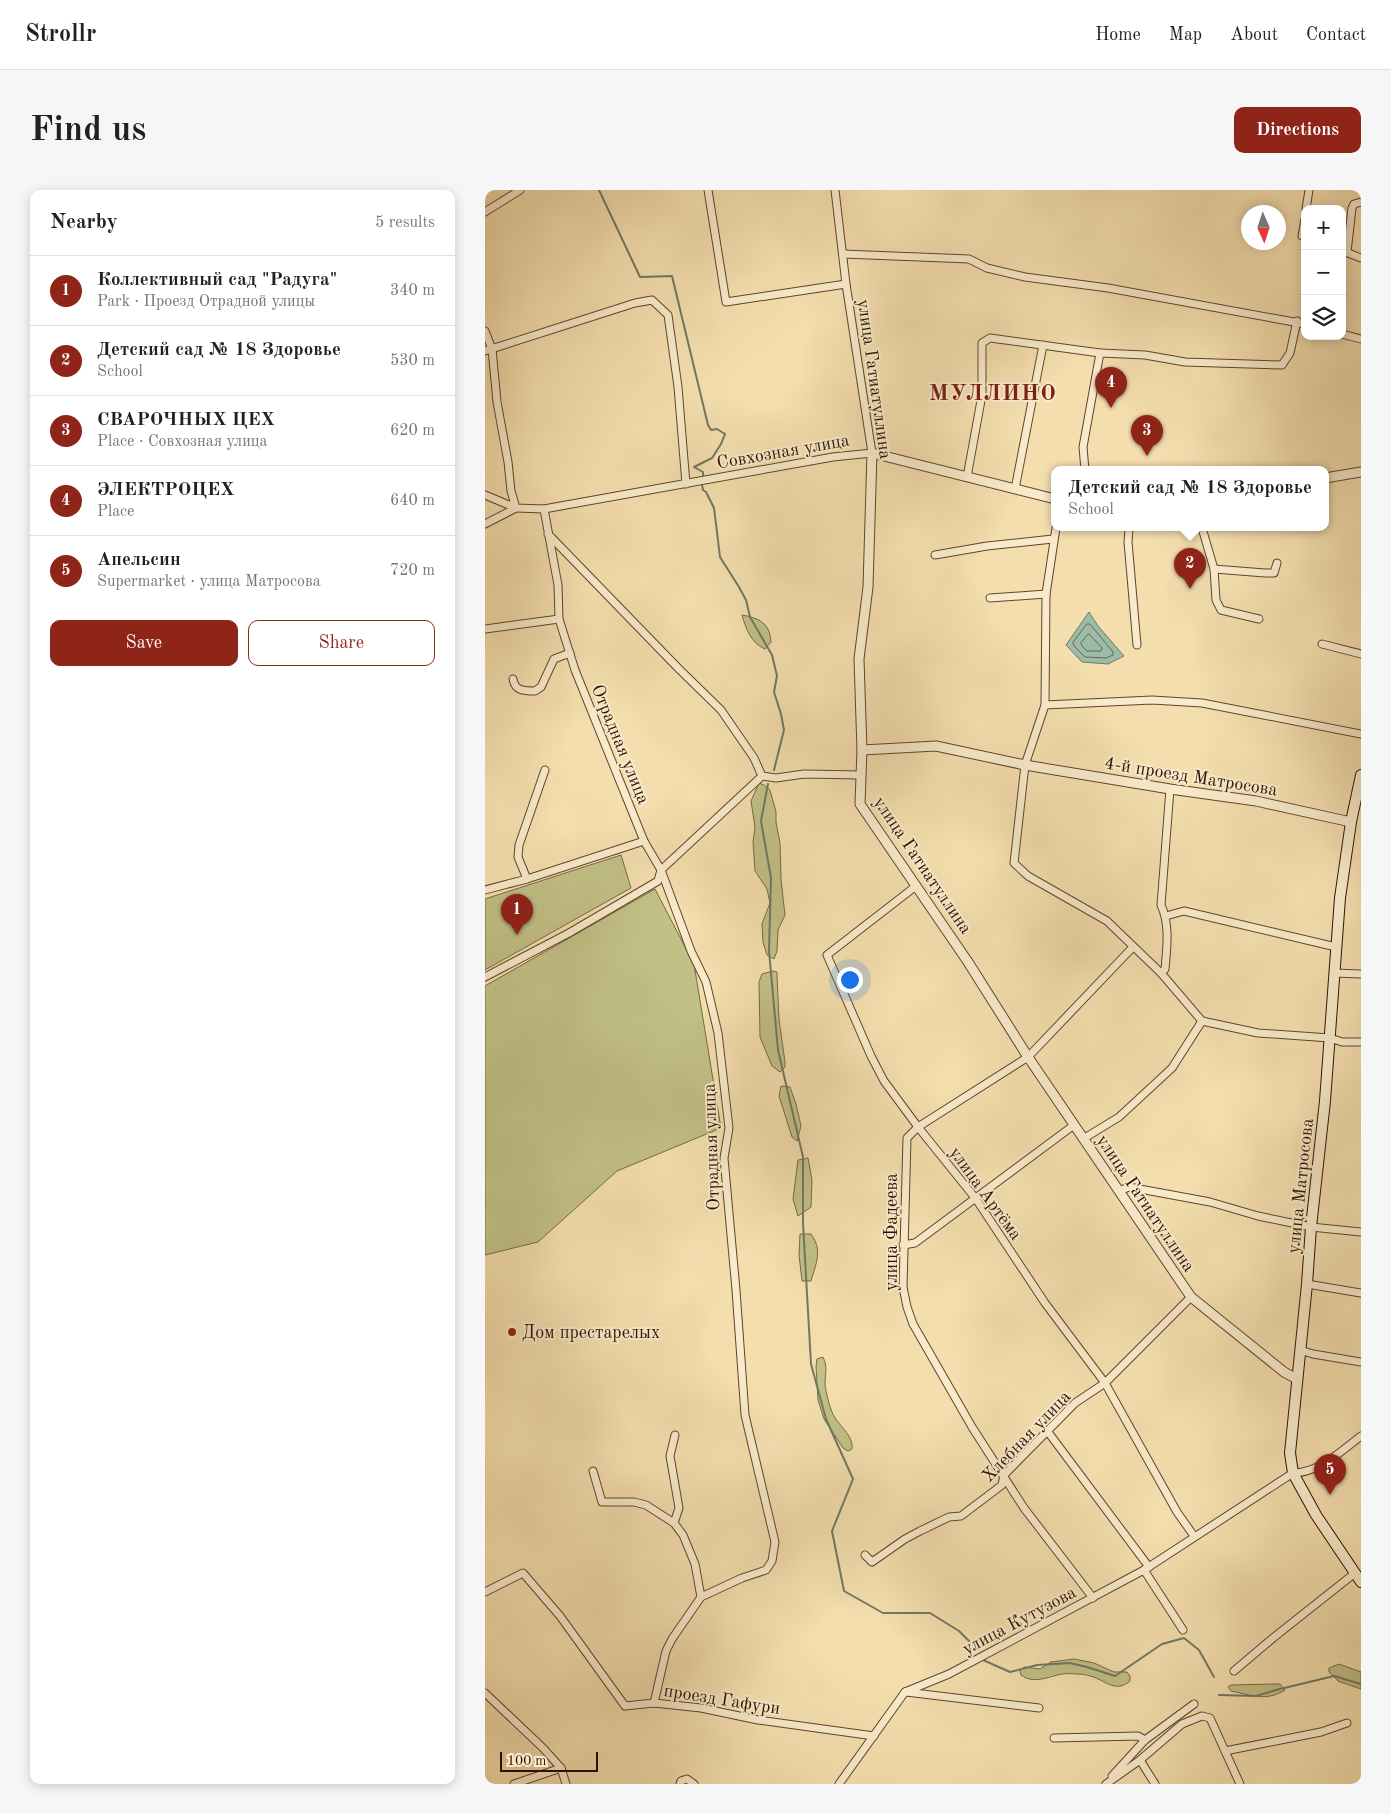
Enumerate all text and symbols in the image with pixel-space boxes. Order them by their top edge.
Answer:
text: Strollr [25,23,96,47]
text: Home [1095,26,1141,44]
text: Map [1169,26,1202,44]
text: About [1230,26,1278,44]
text: Contact [1306,26,1366,44]
button: Directions [1234,107,1361,153]
text: Find us [30,113,146,148]
north arrow [1241,205,1286,250]
map controls [1301,205,1346,340]
button: + [1301,205,1346,250]
text: Nearby [50,212,118,233]
text: 5 results [375,215,435,231]
button: − [1301,250,1346,295]
text: Коллективный сад "Радуга" [97,271,337,290]
text: 1 [61,283,71,299]
text: 340 m [390,283,435,299]
text: Park · Проезд Отрадной улицы [97,294,315,310]
button: layers [1301,295,1346,340]
street label: улица Гатиатуллина [854,298,894,460]
text: Детский сад № 18 Здоровье [97,341,341,360]
text: 2 [61,353,71,369]
text: 530 m [390,353,435,369]
text: School [97,364,143,380]
pin: 4 [1095,367,1127,408]
district label: МУЛЛИНО [929,383,1057,405]
text: СВАРОЧНЫХ ЦЕХ [97,411,275,430]
pin: 3 [1131,415,1163,456]
text: 3 [61,423,71,439]
text: 620 m [390,423,435,439]
street label: Совхозная улица [715,431,851,473]
text: Place · Совхозная улица [97,434,267,450]
popup [1051,466,1329,531]
text: Детский сад № 18 Здоровье [1068,479,1312,498]
text: ЭЛЕКТРОЦЕХ [97,481,234,500]
text: 4 [61,493,71,509]
text: 640 m [390,493,435,509]
text: School [1068,502,1114,518]
text: Place [97,504,134,520]
pin: 2 [1174,548,1206,589]
text: Апельсин [97,551,181,570]
text: 5 [61,563,71,579]
text: 720 m [390,563,435,579]
text: Supermarket · улица Матросова [97,574,321,590]
button: Save [50,620,238,666]
button: Share [248,620,435,666]
street label: Отрадная улица [588,682,652,807]
street label: 4-й проезд Матросова [1103,754,1279,800]
street label: улица Гатиатуллина [870,794,975,938]
pin: 1 [501,894,533,935]
your location [837,967,863,993]
street label: Отрадная улица [701,1083,723,1211]
street label: улица Матросова [1285,1117,1317,1255]
street label: улица Гатиатуллина [1093,1132,1198,1276]
street label: улица Артёма [946,1144,1025,1244]
street label: улица Фадеева [883,1173,901,1291]
place label: Дом престарелых [522,1324,660,1342]
marker: Дом престарелых [506,1326,518,1338]
street label: Хлебная улица [979,1388,1075,1486]
pin: 5 [1314,1454,1346,1495]
street label: улица Кутузова [960,1583,1079,1658]
street label: проезд Гафури [662,1682,781,1719]
scale bar [500,1749,597,1772]
text: 100 m [507,1754,546,1768]

